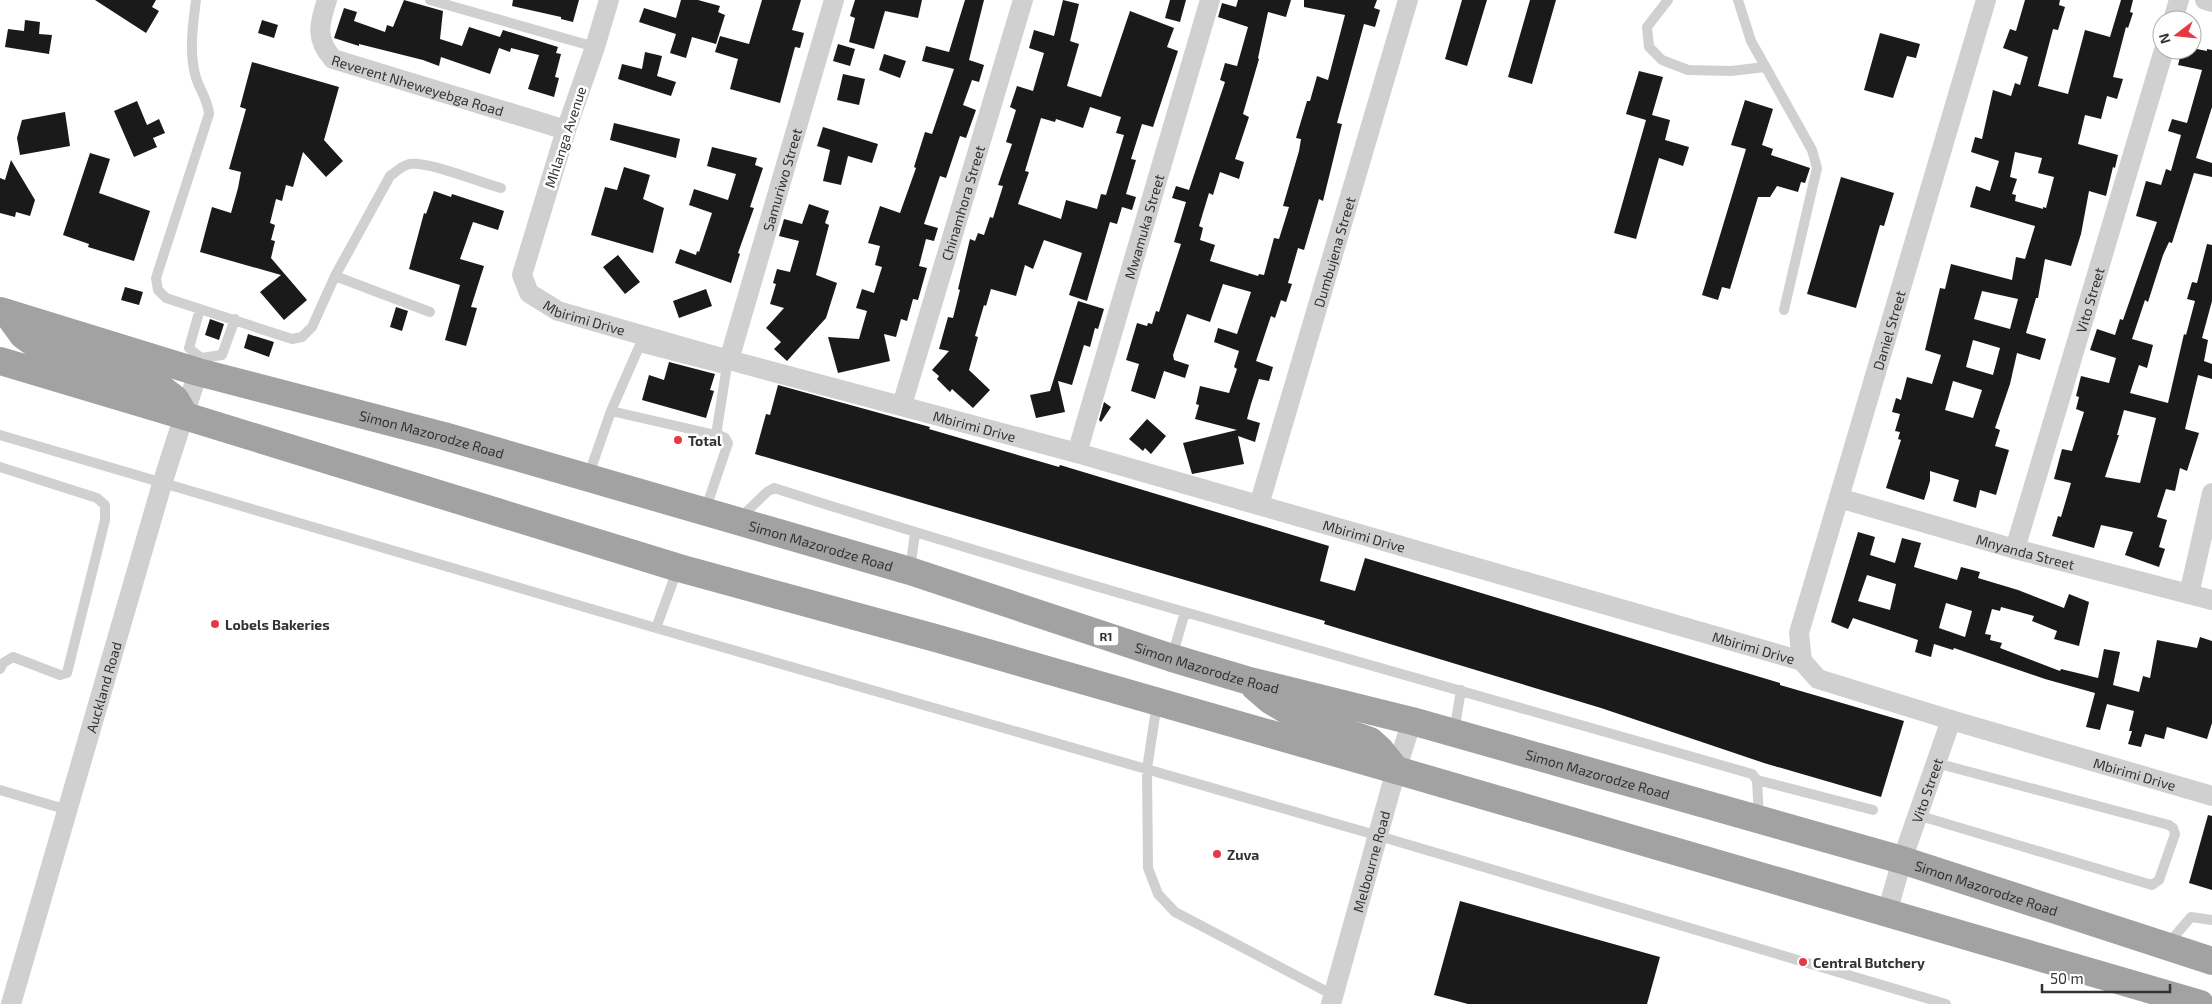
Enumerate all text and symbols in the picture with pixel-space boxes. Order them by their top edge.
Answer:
north arrow [2152,10,2202,60]
text: N [2154,32,2174,46]
street label: Reverent Nheweyebga Road [330,51,506,119]
street label: Mhlanga Avenue [541,84,589,190]
street label: Samuriwo Street [759,126,805,233]
street label: Chinamhora Street [937,143,988,262]
street label: Mwamuka Street [1120,172,1167,281]
street label: Dumbujena Street [1309,194,1358,309]
street label: Vito Street [2072,265,2107,335]
street label: Daniel Street [1869,288,1908,372]
street label: Mbirimi Drive [540,296,627,338]
street label: Simon Mazorodze Road [358,406,506,462]
street label: Mbirimi Drive [931,406,1018,445]
place label: Total [688,432,722,449]
marker: Total [672,434,684,446]
street label: Simon Mazorodze Road [747,516,895,574]
street label: Mbirimi Drive [1321,516,1408,555]
street label: Mnyanda Street [1974,530,2077,573]
place label: Lobels Bakeries [225,616,330,633]
marker: Lobels Bakeries [209,618,221,630]
road number: R1 [1094,626,1118,646]
street label: Mbirimi Drive [1710,627,1797,667]
street label: Simon Mazorodze Road [1133,638,1281,696]
street label: Auckland Road [82,640,124,735]
street label: Simon Mazorodze Road [1524,745,1672,802]
street label: Mbirimi Drive [2092,753,2178,794]
street label: Vito Street [1907,756,1946,825]
street label: Melbourne Road [1348,809,1393,914]
place label: Zuva [1227,846,1259,863]
marker: Zuva [1211,848,1223,860]
street label: Simon Mazorodze Road [1913,856,2060,919]
place label: Central Butchery [1813,954,1925,971]
marker: Central Butchery [1797,956,1809,968]
scale bar [2042,962,2170,994]
text: 50 m [2050,969,2084,987]

